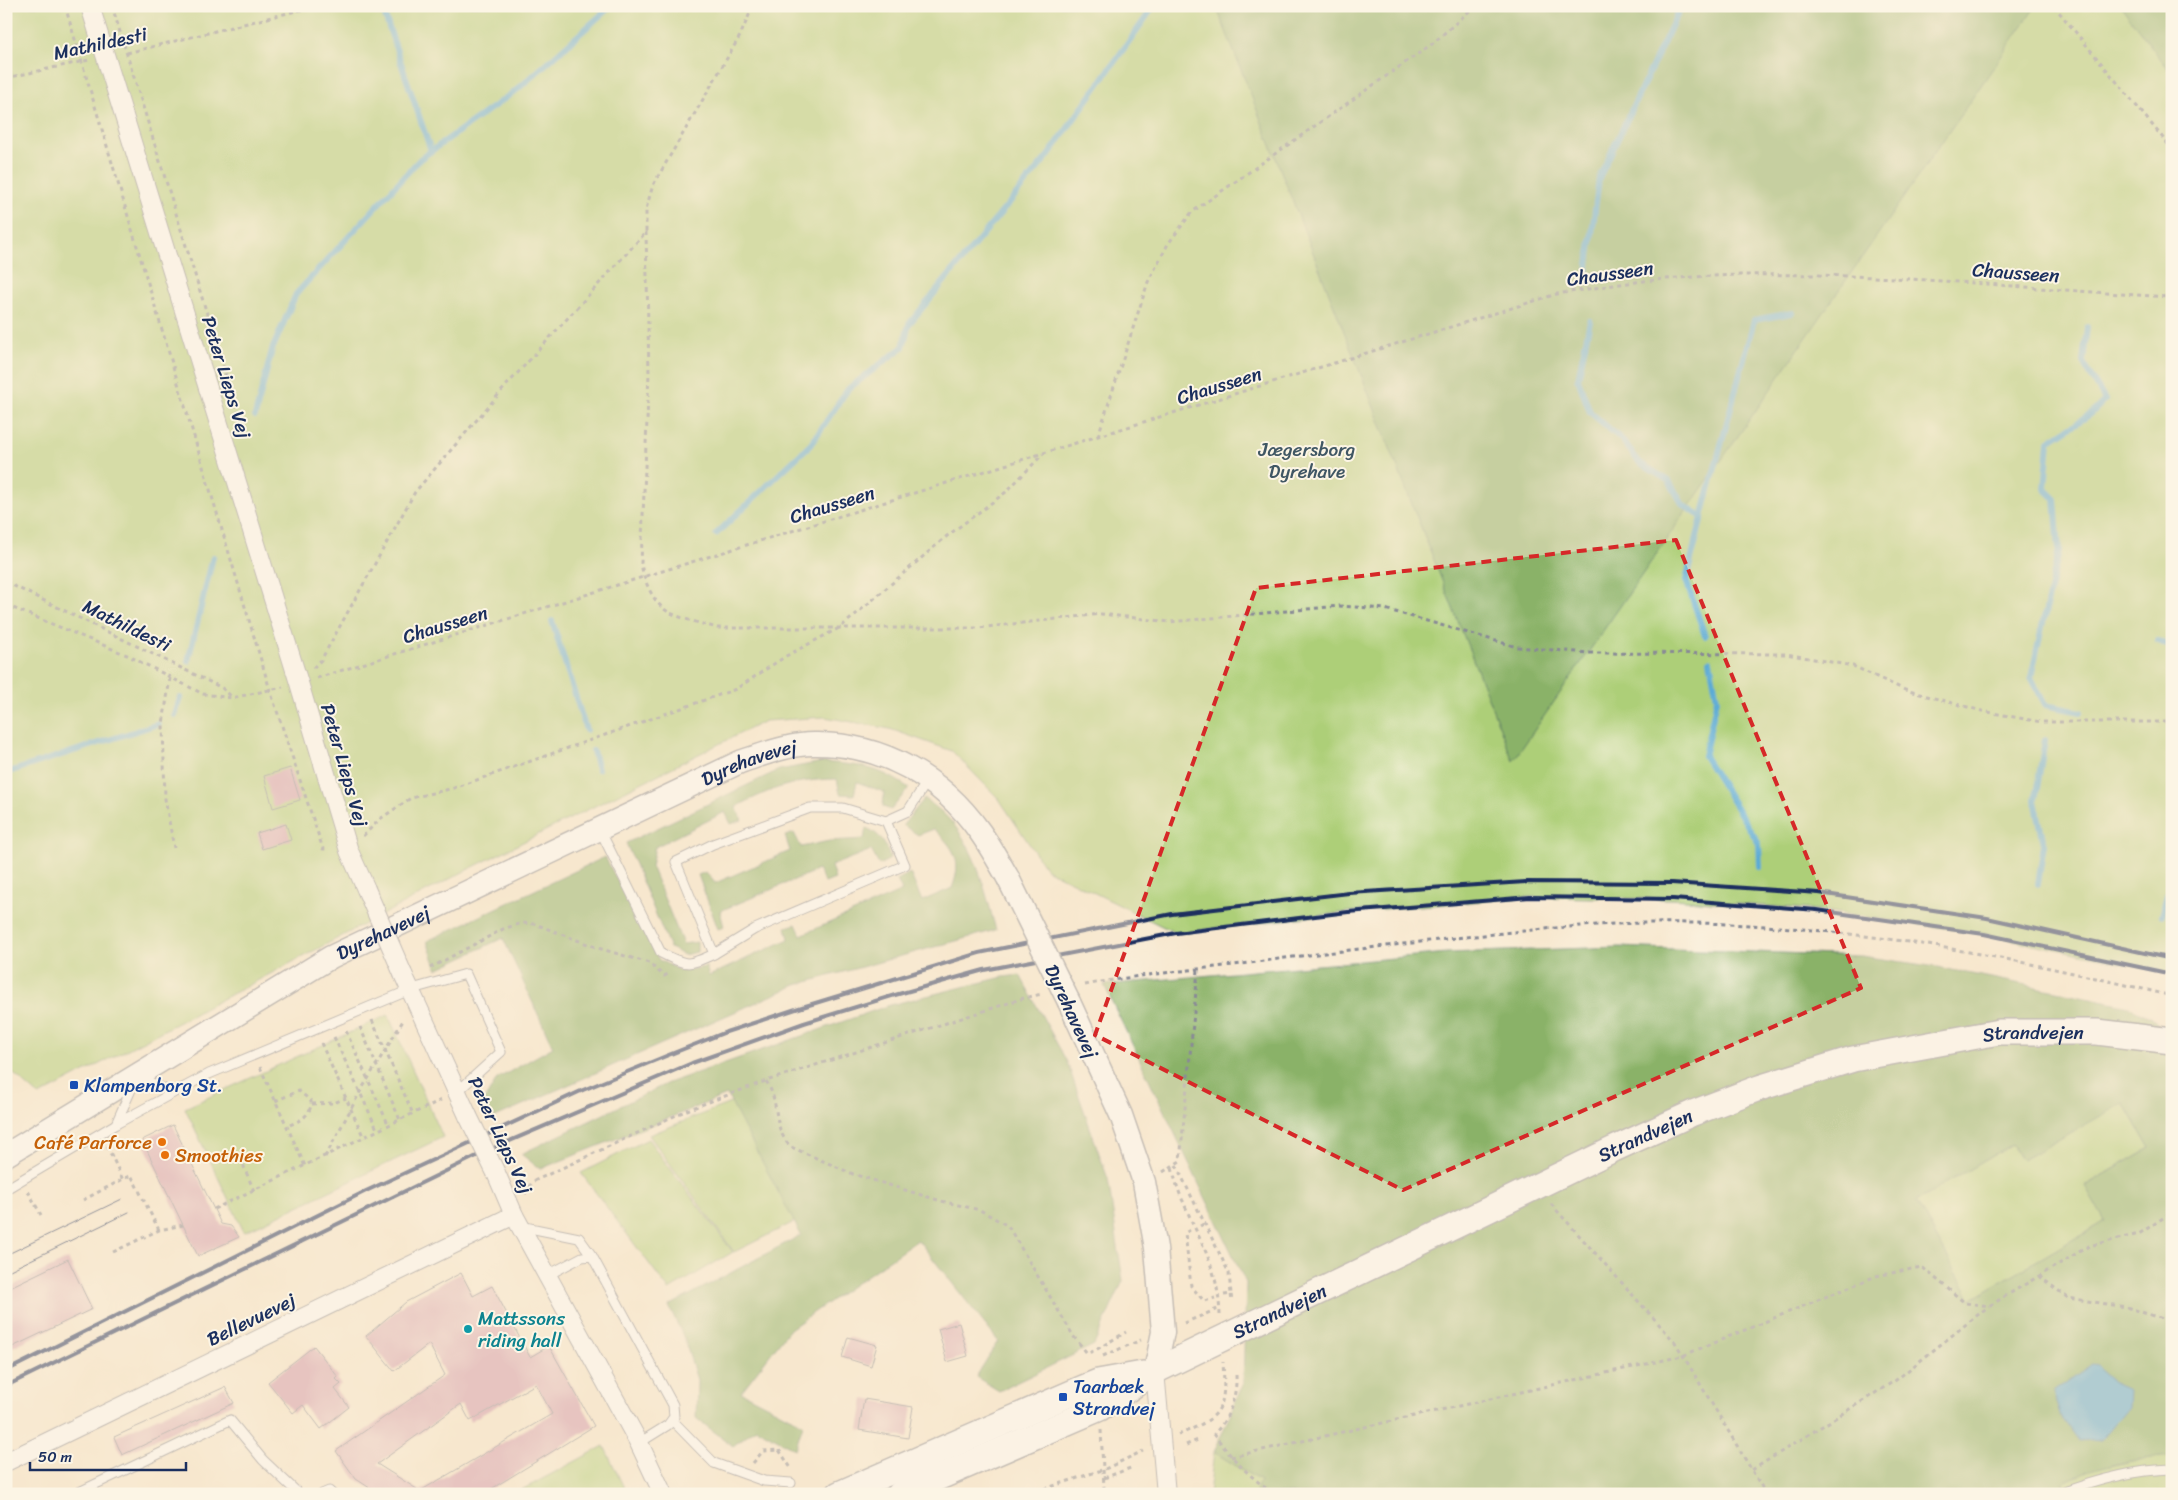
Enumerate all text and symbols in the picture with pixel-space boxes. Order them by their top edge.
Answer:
street label: Mathildesti [50,17,151,69]
street label: Chausseen [1565,251,1656,296]
street label: Chausseen [1971,253,2061,292]
street label: Peter Lieps Vej [192,312,261,443]
street label: Chausseen [1173,357,1266,414]
park label: Jægersborg Dyrehave [1258,433,1355,488]
street label: Chausseen [786,476,879,533]
street label: Mathildesti [77,590,177,661]
street label: Chausseen [399,596,492,653]
street label: Peter Lieps Vej [311,700,378,831]
street label: Dyrehavevej [695,730,801,795]
street label: Dyrehavevej [331,896,437,969]
street label: Dyrehavevej [1035,959,1108,1065]
street label: Strandvejen [1979,1016,2084,1052]
place label: Klampenborg St. [84,1069,223,1102]
street label: Peter Lieps Vej [459,1071,543,1200]
marker: Klampenborg St. [68,1079,80,1091]
street label: Strandvejen [1592,1099,1698,1172]
place label: Café Parforce [34,1126,152,1159]
marker: Café Parforce [156,1136,168,1148]
place label: Smoothies [175,1139,263,1172]
marker: Smoothies [159,1149,171,1161]
street label: Strandvejen [1227,1274,1332,1348]
street label: Bellevuevej [201,1283,302,1355]
place label: Mattssons riding hall [478,1302,565,1357]
marker: Mattssons riding hall [462,1323,474,1335]
place label: Taarbæk Strandvej [1073,1370,1156,1425]
marker: Taarbæk Strandvej [1057,1391,1069,1403]
scale bar [30,1440,186,1472]
text: 50 m [38,1444,73,1470]

